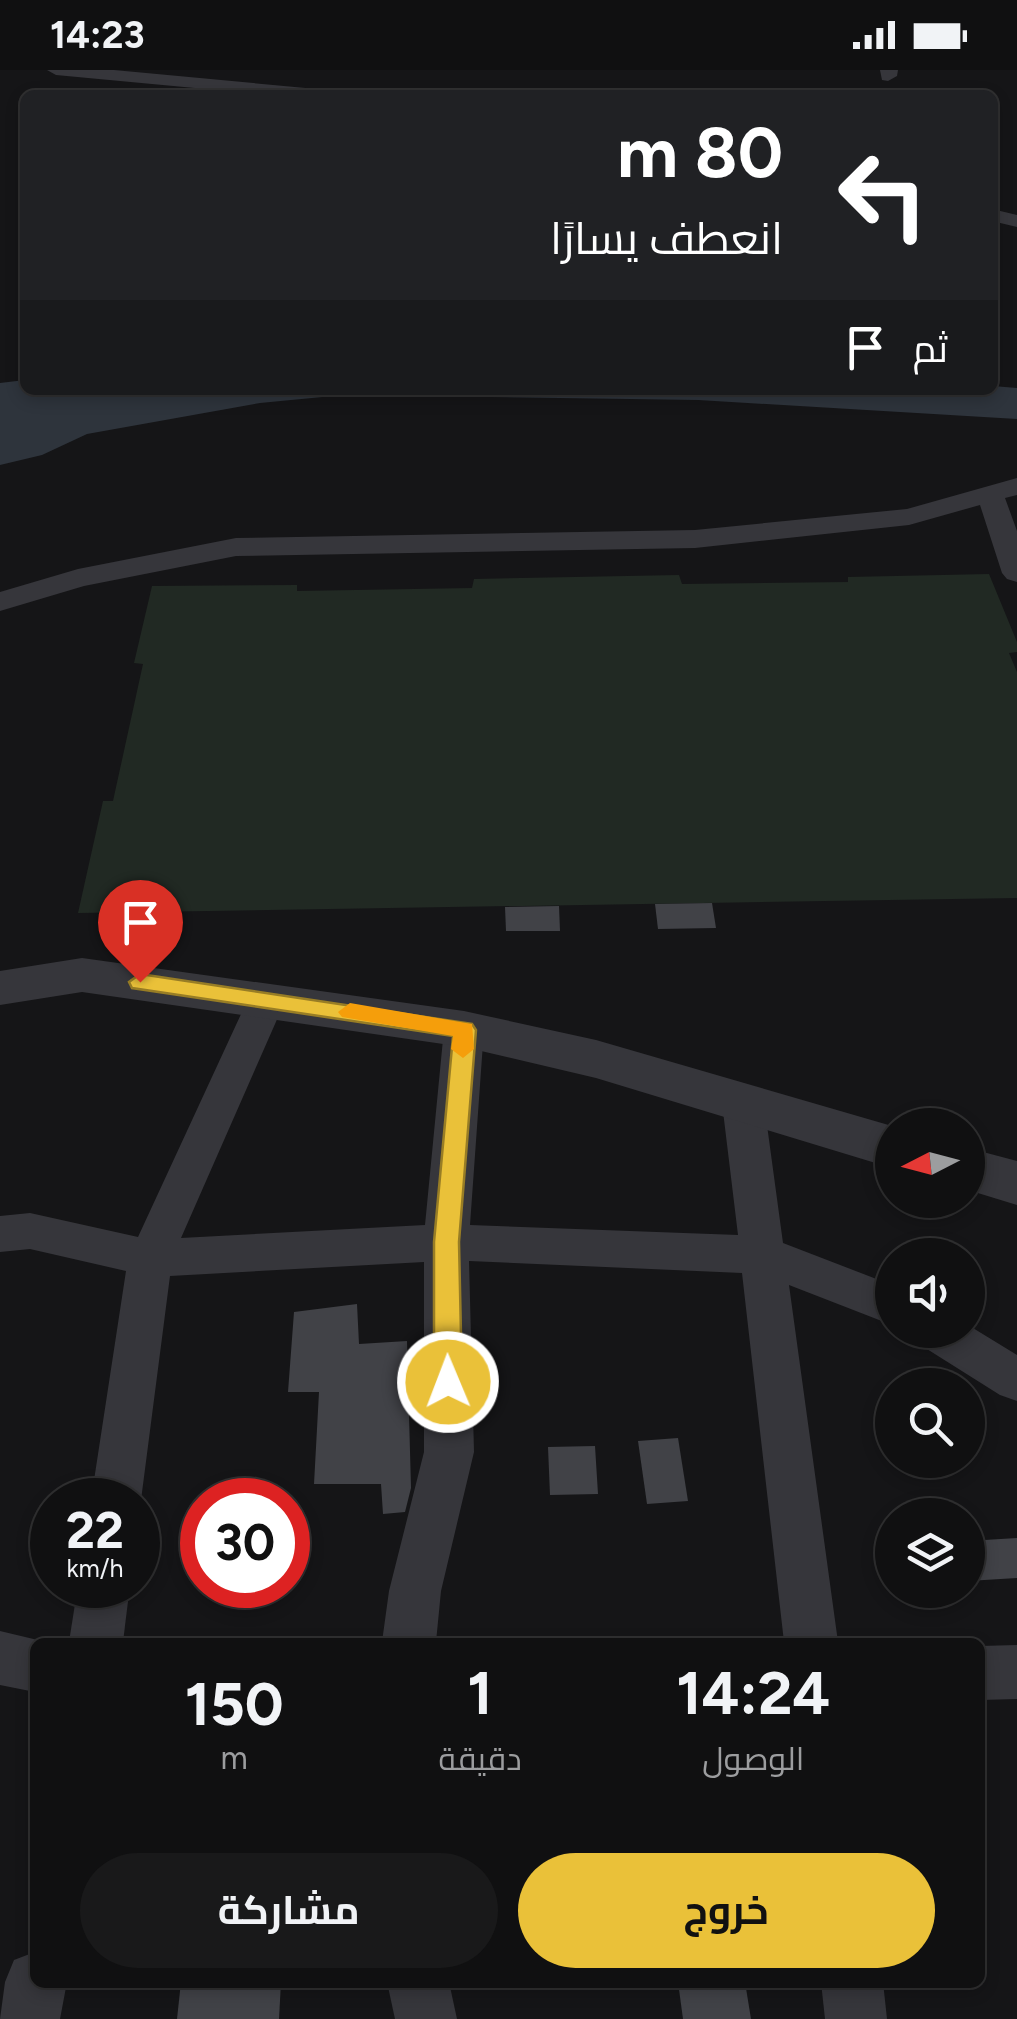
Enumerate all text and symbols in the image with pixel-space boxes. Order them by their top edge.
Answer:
text: 14:23 [50,12,145,58]
text: 80 m [617,110,783,195]
icon: left [818,130,948,260]
text: انعطف يسارًا [550,211,783,265]
icon: arrive [838,320,893,375]
text: ثم [913,326,948,372]
pin [98,880,183,983]
icon: arrive [113,895,168,950]
north arrow [875,1108,985,1218]
map controls [875,1108,985,1608]
button: sound [875,1238,985,1348]
position arrow [396,1330,500,1434]
button: search [875,1368,985,1478]
speed limit sign: 30 [180,1478,310,1608]
button: layers [875,1498,985,1608]
text: 22 [66,1500,124,1561]
text: km/h [66,1553,124,1583]
text: 1 [467,1657,493,1729]
text: 14:24 [676,1657,830,1729]
text: 150 [185,1668,284,1740]
text: m [221,1739,248,1777]
text: دقيقة [438,1740,522,1778]
text: الوصول [702,1740,804,1778]
button: مشاركة [80,1853,498,1968]
button: خروج [518,1853,935,1968]

